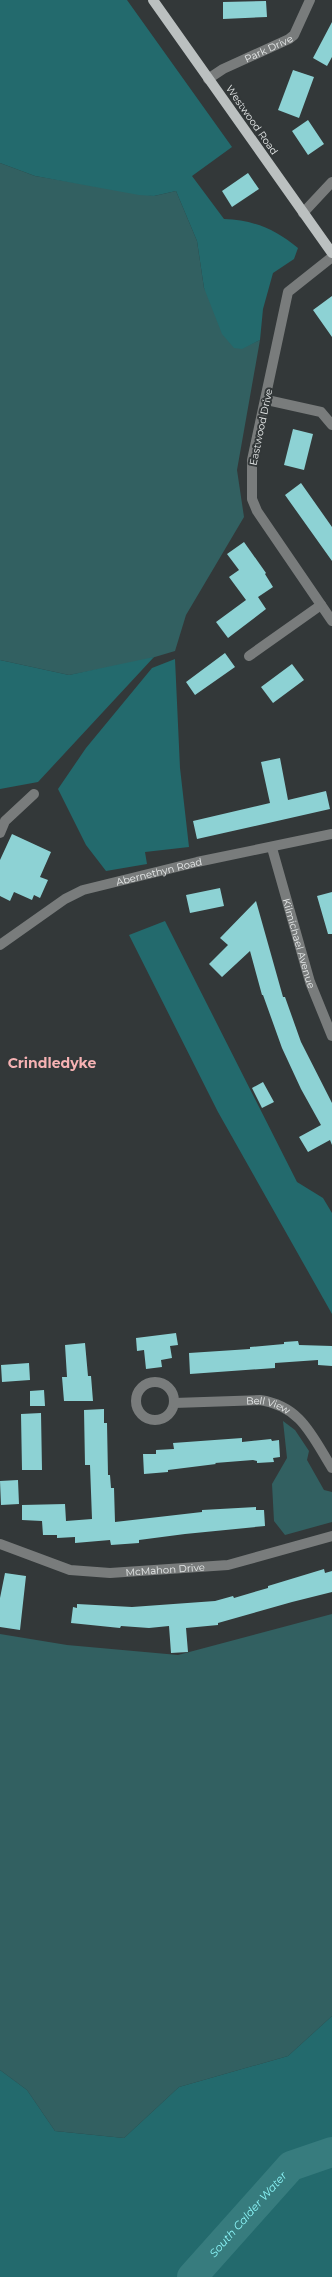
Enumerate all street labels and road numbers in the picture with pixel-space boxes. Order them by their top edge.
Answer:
street label: Park Drive [242,32,296,65]
street label: Westwood Road [223,83,281,157]
street label: Eastwood Drive [247,387,275,467]
street label: Abernethyn Road [115,855,203,888]
street label: Kilmichael Avenue [280,897,318,990]
street label: Bell View [246,1394,293,1417]
street label: McMahon Drive [125,1560,205,1578]

